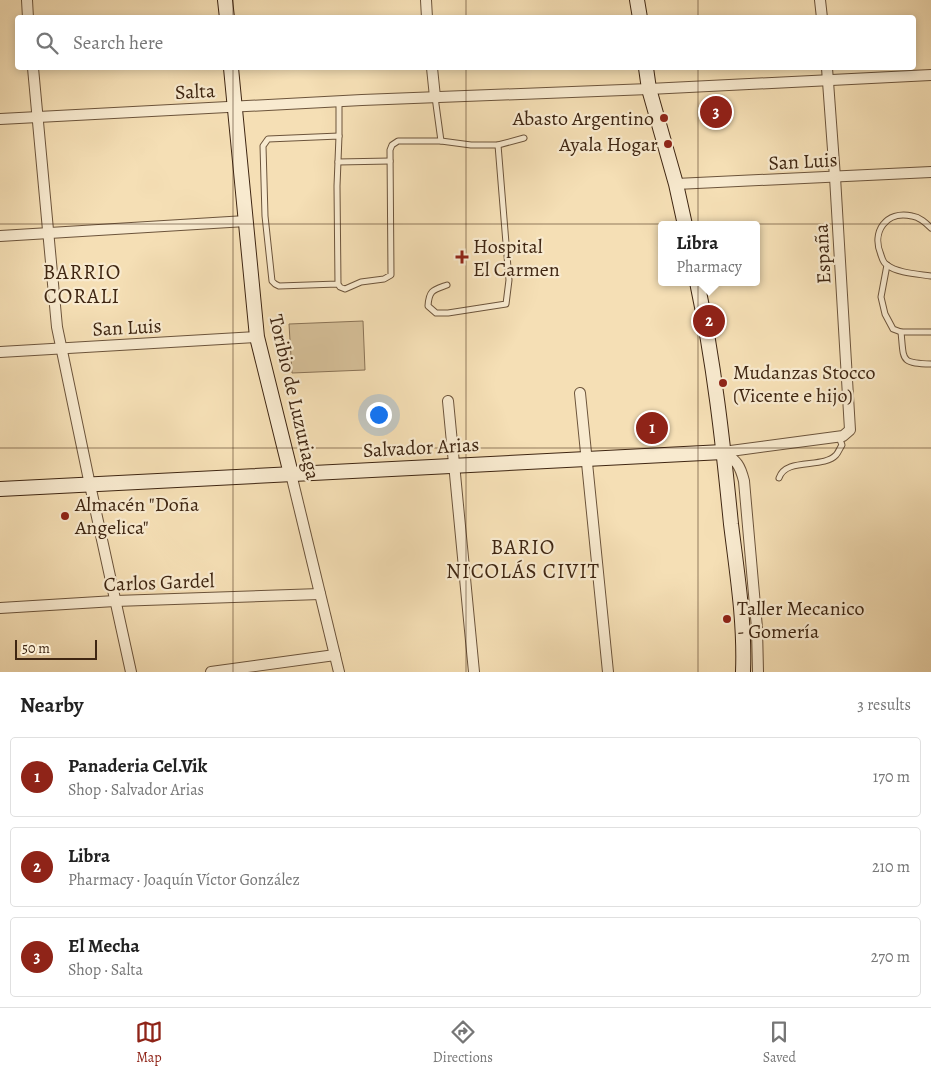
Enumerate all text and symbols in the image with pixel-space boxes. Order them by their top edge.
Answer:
search box [15,15,916,70]
icon: search [33,29,61,57]
text: Search here [73,30,163,56]
street label: Salta [174,77,217,106]
pin: 3 [700,93,732,131]
place label: Abasto Argentino [512,105,654,132]
marker: Abasto Argentino [658,112,670,124]
place label: Ayala Hogar [558,131,658,158]
marker: Ayala Hogar [662,138,674,150]
street label: San Luis [768,146,838,177]
popup [658,221,760,286]
street label: España [807,222,838,285]
text: Libra [676,230,718,256]
place label: Hospital El Carmen [473,233,560,283]
marker: Hospital El Carmen [455,250,469,264]
text: Pharmacy [676,256,742,278]
district label: BARRIO CORALI [43,258,121,310]
pin: 2 [693,302,725,340]
street label: San Luis [92,312,162,343]
street label: Toribio de Luzuriaga [262,312,327,483]
place label: Mudanzas Stocco (Vicente e hijo) [733,359,875,409]
marker: Mudanzas Stocco (Vicente e hijo) [717,377,729,389]
your location [366,402,392,428]
pin: 1 [636,409,668,447]
street label: Salvador Arias [362,431,480,464]
place label: Almacén "Doña Angelica" [74,491,200,541]
marker: Almacén "Doña Angelica" [59,510,71,522]
district label: BARIO NICOLÁS CIVIT [446,533,600,585]
street label: Carlos Gardel [103,567,215,598]
place label: Taller Mecanico - Gomería [737,595,864,645]
marker: Taller Mecanico - Gomería [721,613,733,625]
scale bar [15,637,98,660]
text: 50 m [22,639,50,658]
text: Nearby [20,691,83,719]
text: 3 results [857,694,911,716]
text: Panaderia Cel.Vik [68,753,207,779]
text: 1 [34,766,40,788]
text: 170 m [873,766,910,788]
text: Shop · Salvador Arias [68,779,204,801]
text: Libra [68,843,110,869]
text: 2 [33,856,41,878]
text: 210 m [872,856,910,878]
text: Pharmacy · Joaquín Víctor González [68,869,300,891]
text: El Mecha [68,933,140,959]
text: 3 [34,946,40,968]
text: 270 m [871,946,910,968]
text: Shop · Salta [68,959,143,981]
tab: Map [135,1018,163,1067]
tab: Directions [433,1018,493,1067]
tab: Saved [763,1018,796,1067]

